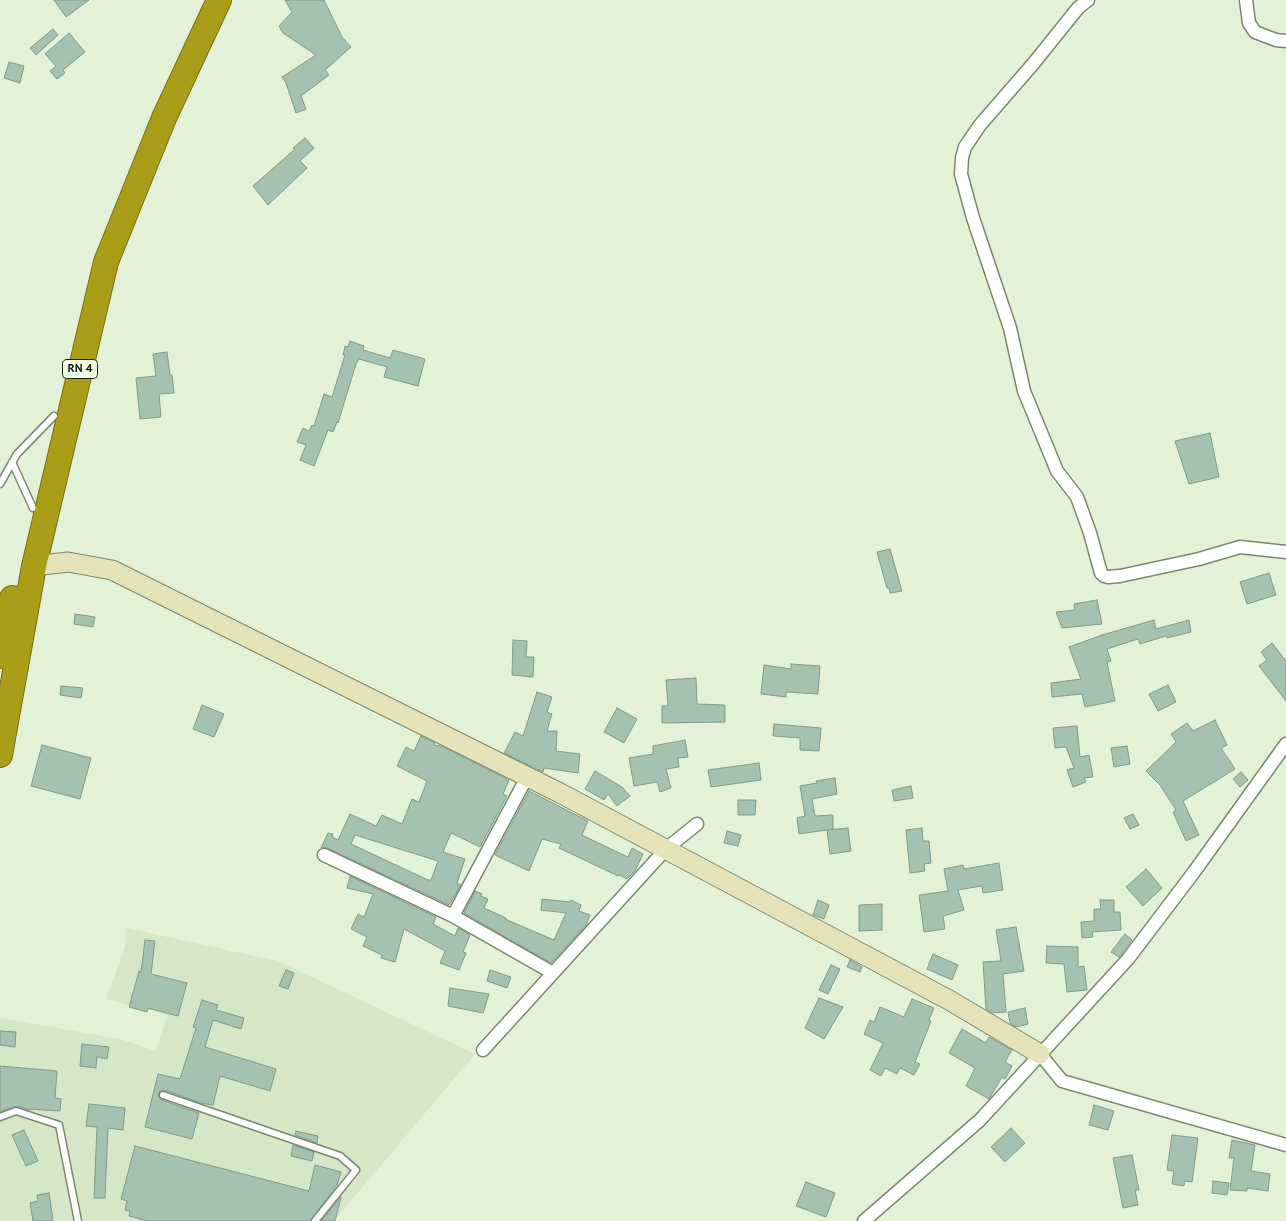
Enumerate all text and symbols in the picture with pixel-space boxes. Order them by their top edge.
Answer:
road number: RN 4 [62,359,98,378]

